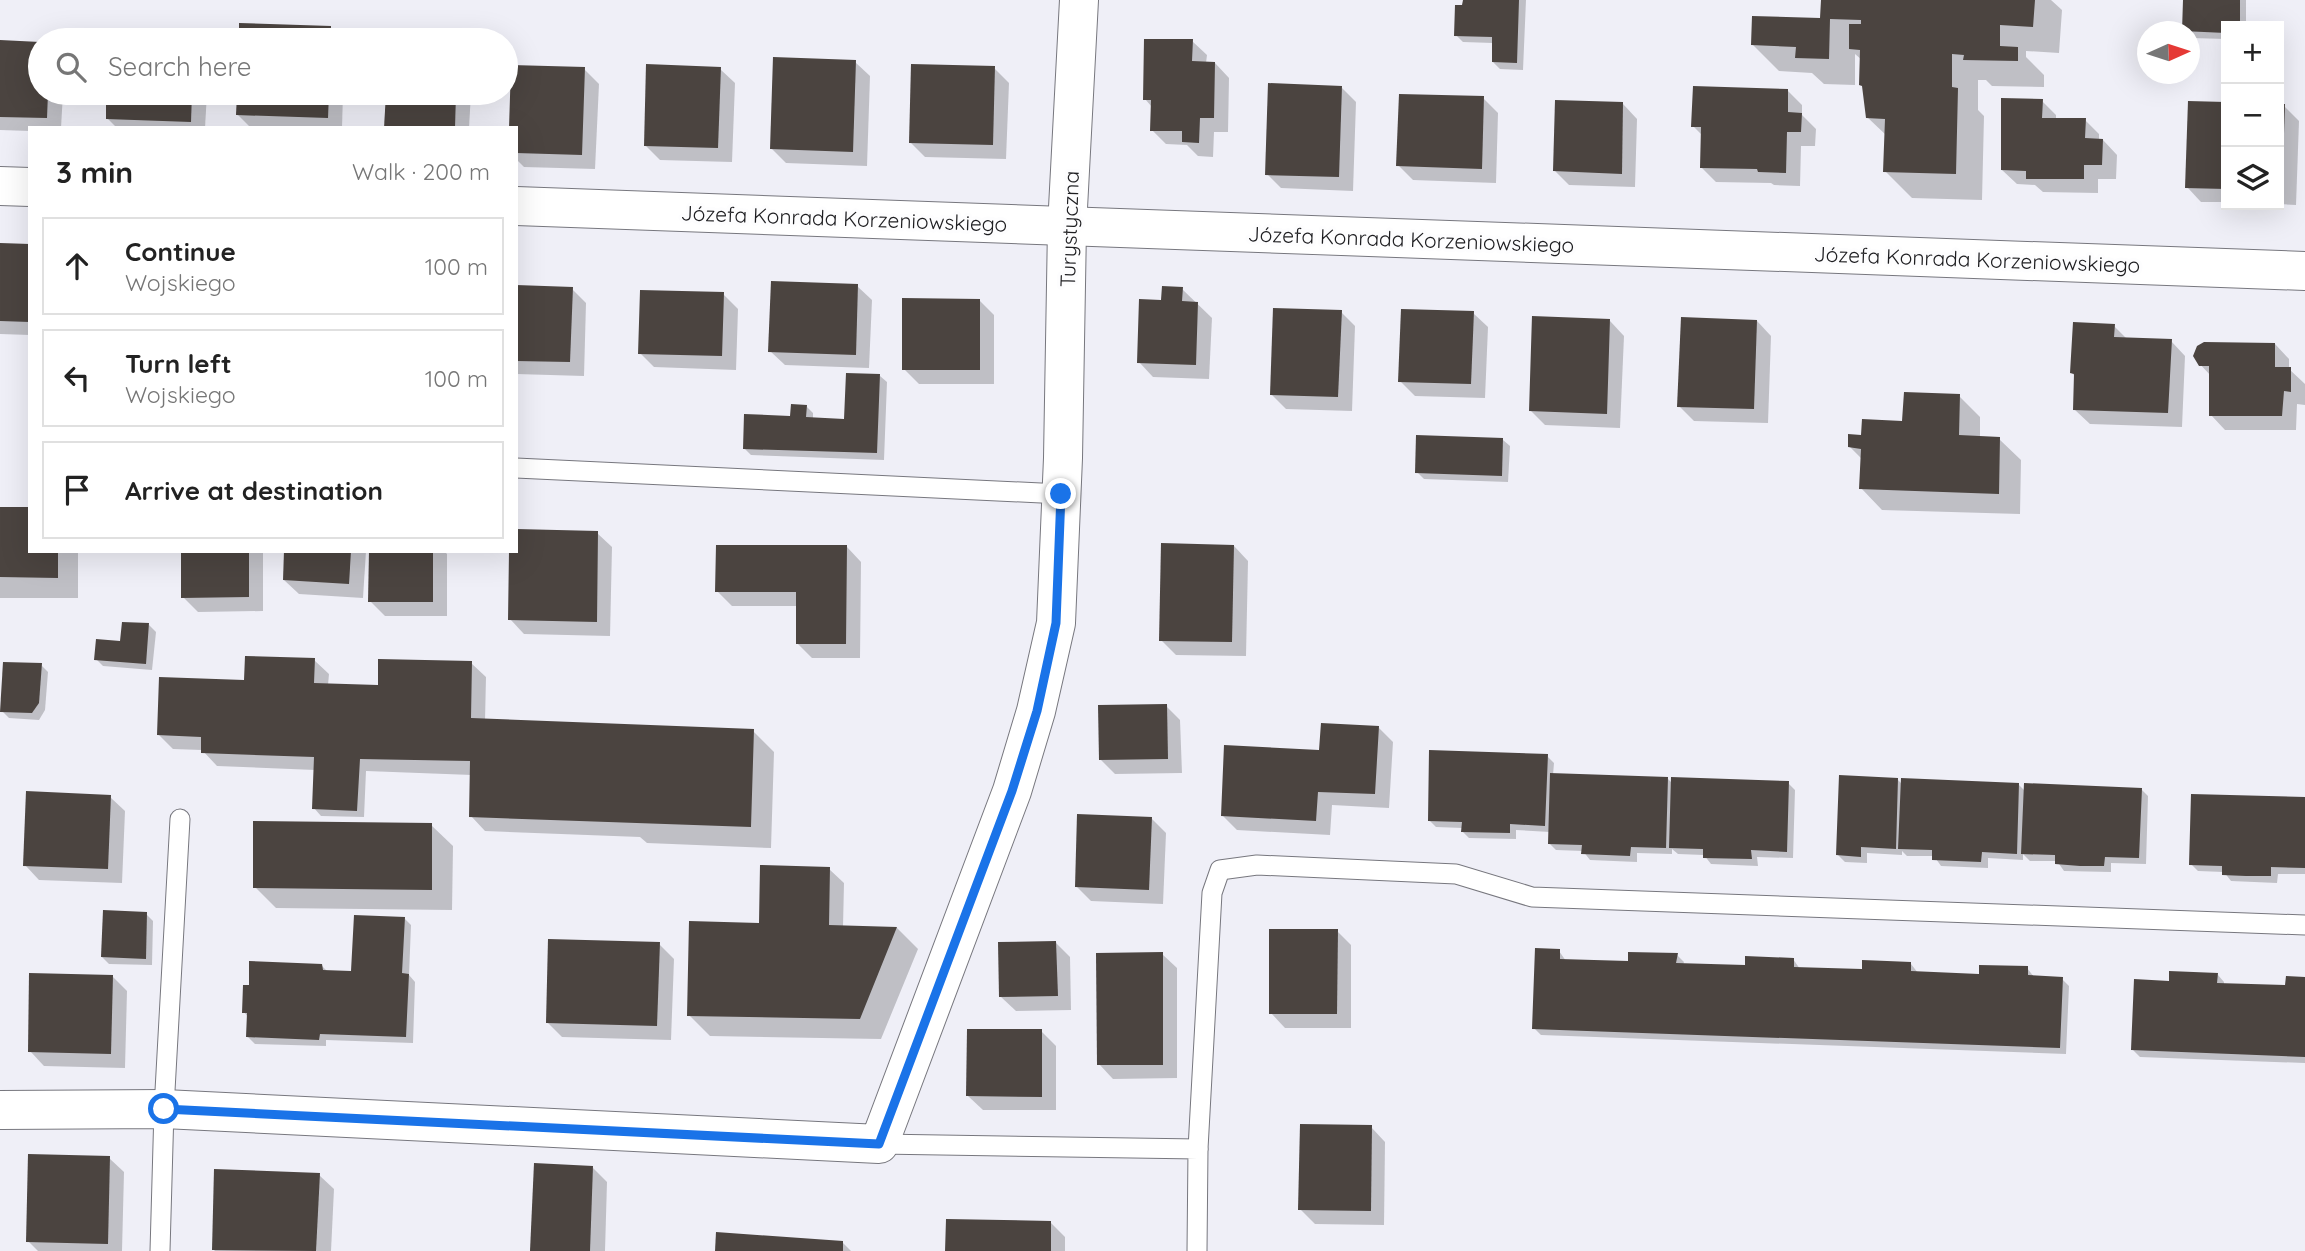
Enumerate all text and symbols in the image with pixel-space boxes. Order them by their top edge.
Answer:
north arrow [2137,21,2200,84]
map controls [2221,21,2284,210]
button: + [2221,21,2284,84]
search box [28,28,518,105]
icon: search [52,48,90,86]
text: Search here [108,50,252,83]
button: − [2221,84,2284,147]
button: layers [2221,147,2284,210]
text: 3 min [56,153,133,191]
text: Walk · 200 m [352,157,490,186]
street label: Turystyczna [1054,170,1084,288]
street label: Józefa Konrada Korzeniowskiego [680,199,1008,237]
street label: Józefa Konrada Korzeniowskiego [1247,220,1575,258]
text: Continue [125,235,236,268]
street label: Józefa Konrada Korzeniowskiego [1813,240,2141,278]
icon: ahead [58,247,96,285]
text: 100 m [425,252,488,281]
text: Wojskiego [125,268,236,297]
text: Turn left [125,347,232,380]
icon: left [58,359,96,397]
text: 100 m [425,364,488,393]
text: Wojskiego [125,380,236,409]
icon: arrive [58,471,96,509]
text: Arrive at destination [125,474,383,507]
route end [1045,478,1076,509]
route start [148,1093,179,1124]

